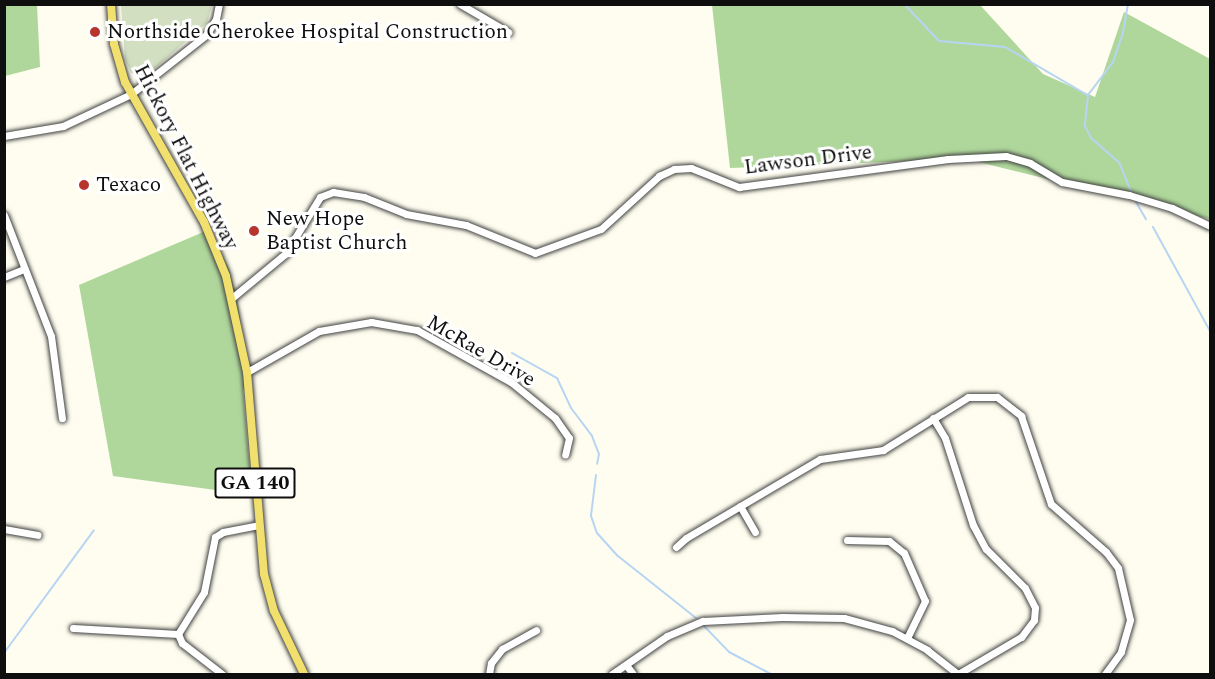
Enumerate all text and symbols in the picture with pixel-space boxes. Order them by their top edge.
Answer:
place label: Northside Cherokee Hospital Construction [107,19,508,45]
marker: Northside Cherokee Hospital Construction [88,25,102,39]
street label: Hickory Flat Highway [128,60,244,254]
street label: Lawson Drive [743,140,873,180]
place label: Texaco [96,172,161,198]
marker: Texaco [77,178,91,192]
place label: New Hope Baptist Church [266,206,407,256]
marker: New Hope Baptist Church [247,224,261,238]
street label: McRae Drive [422,310,540,392]
road number: GA 140 [214,466,296,500]

